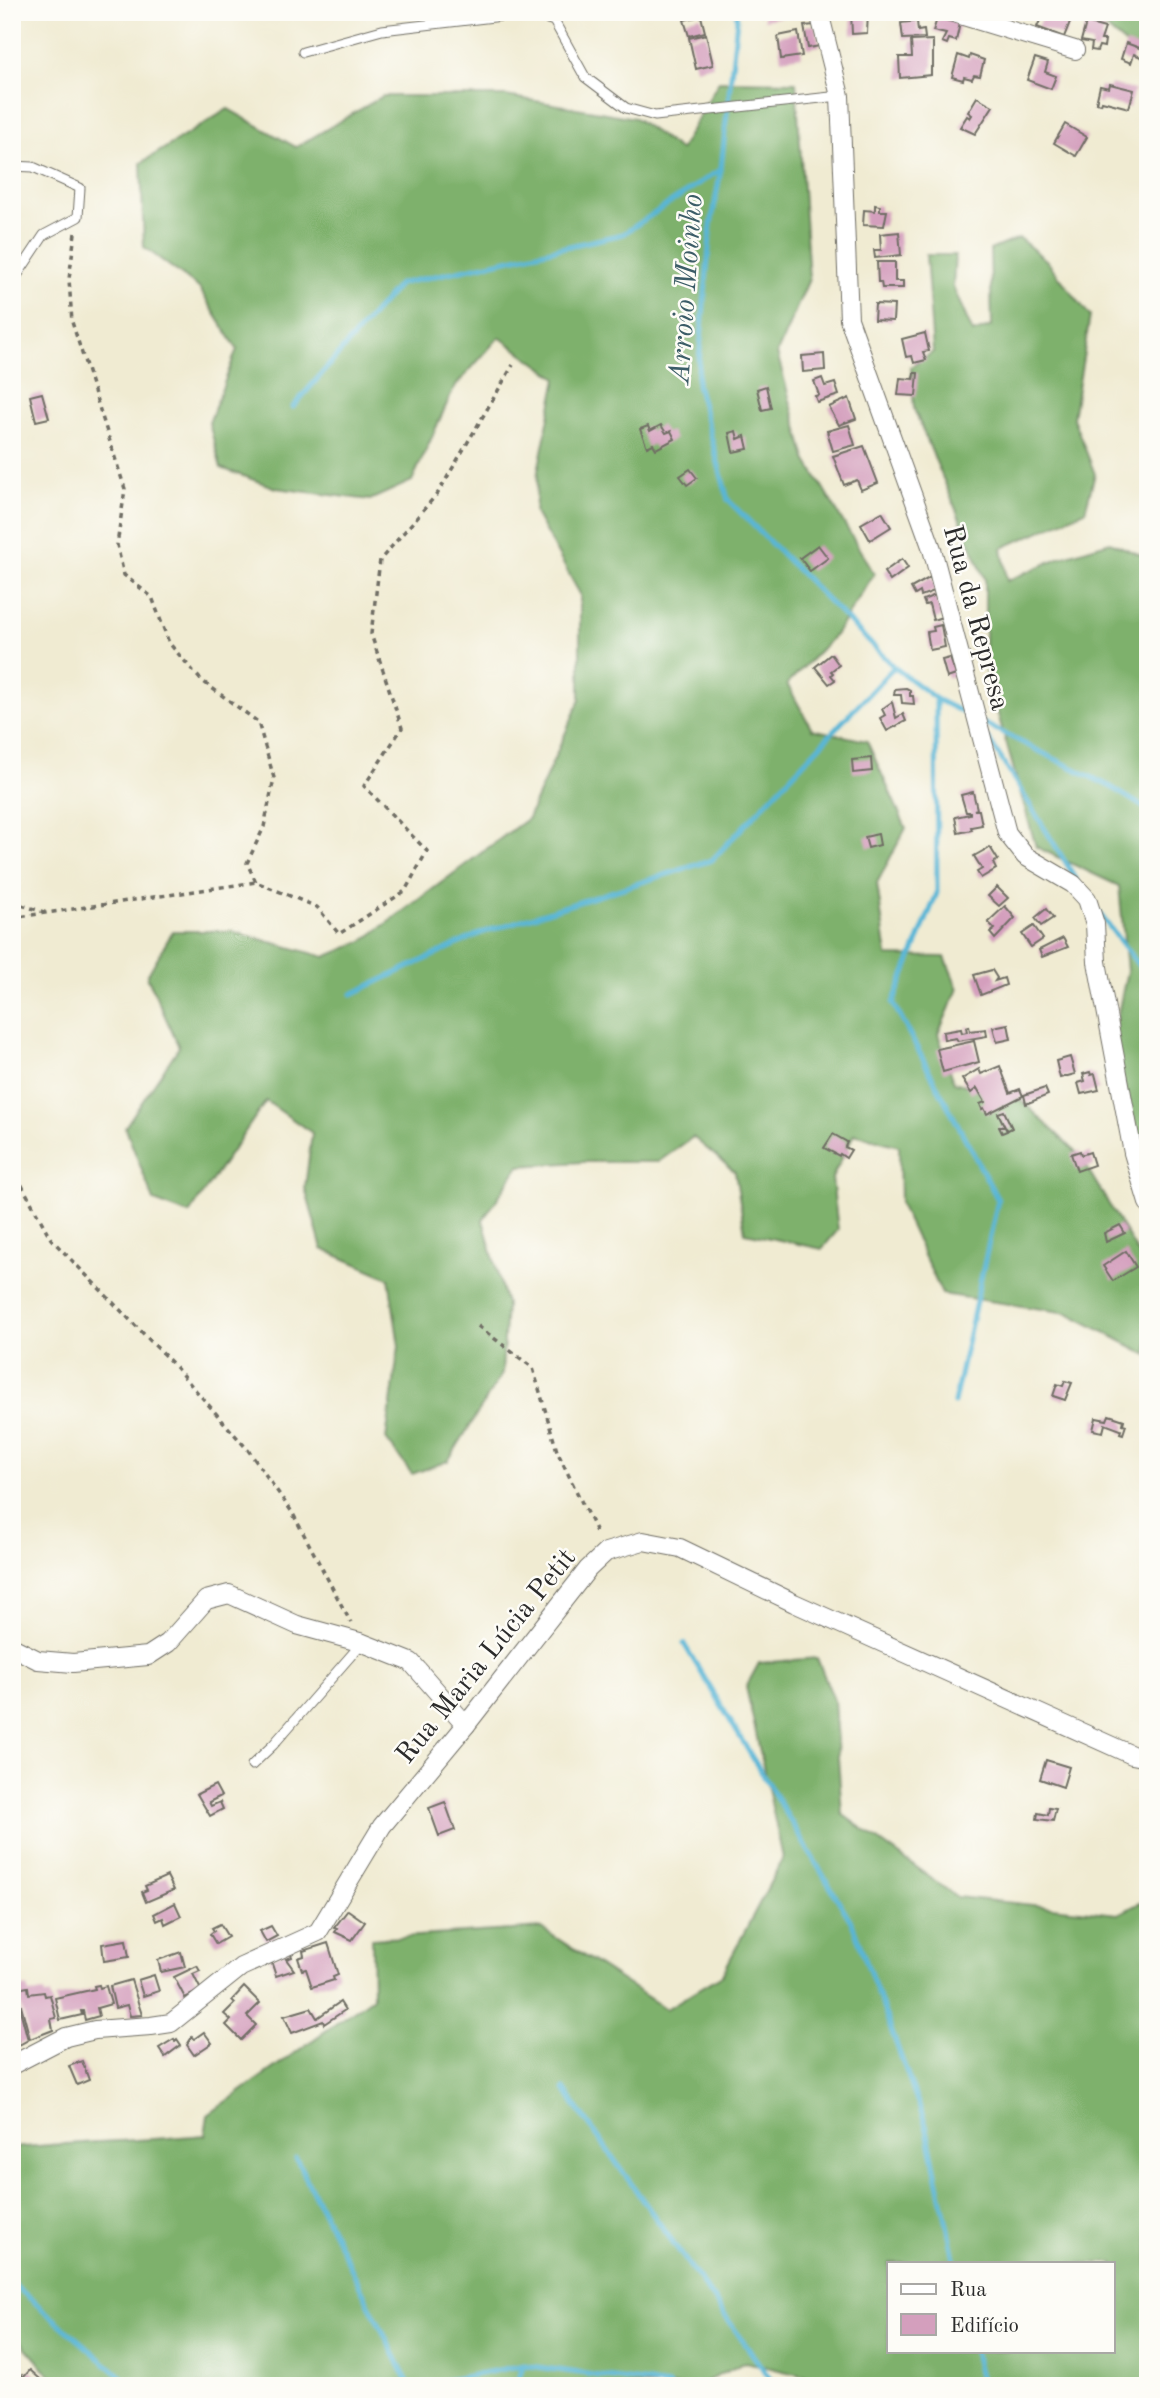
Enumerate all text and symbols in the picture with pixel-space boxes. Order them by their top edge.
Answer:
water label: Arroio Moinho [665,193,709,387]
street label: Rua da Represa [937,522,1013,714]
street label: Rua Maria Lúcia Petit [392,1544,582,1770]
legend [887,2262,1114,2352]
text: Rua [950,2280,987,2301]
text: Edifício [950,2316,1019,2337]

